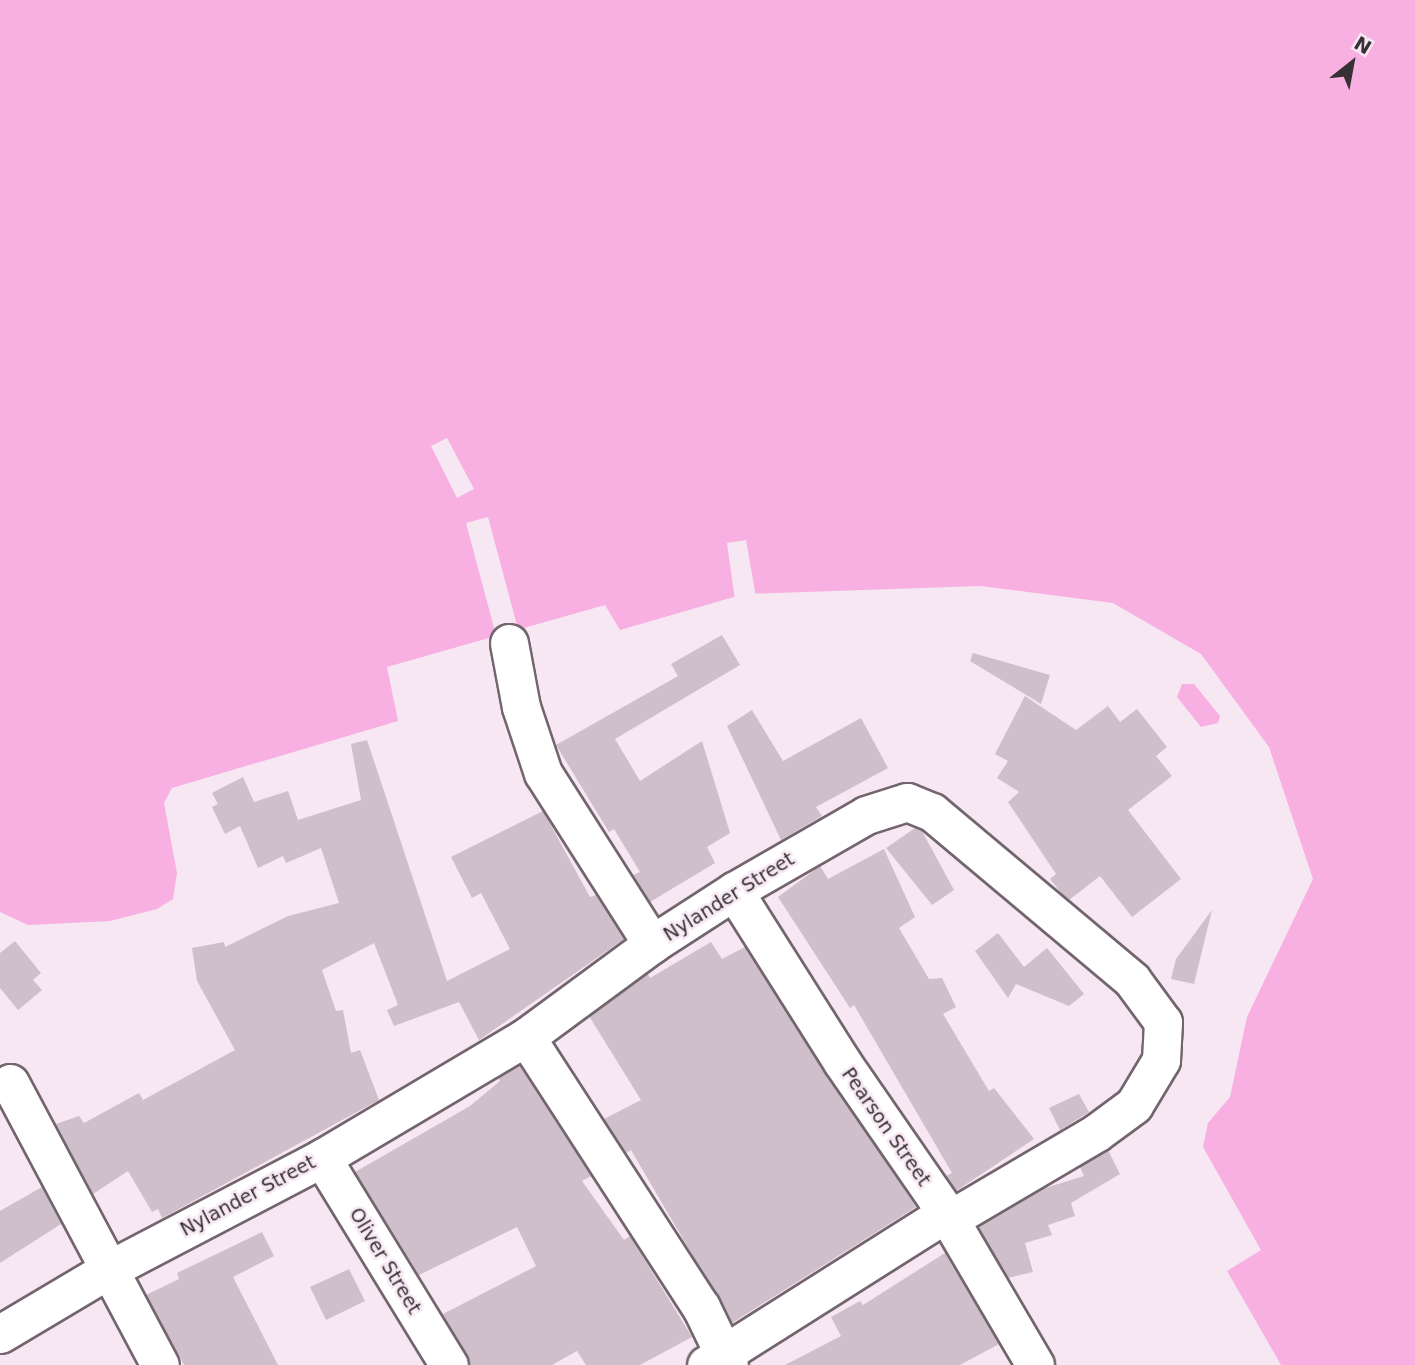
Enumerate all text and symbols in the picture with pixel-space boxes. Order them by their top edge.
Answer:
north arrow [1317,28,1387,98]
text: N [1350,31,1375,59]
street label: Nylander Street [659,848,799,946]
street label: Pearson Street [837,1063,935,1191]
street label: Nylander Street [177,1151,319,1241]
street label: Oliver Street [344,1204,426,1318]

